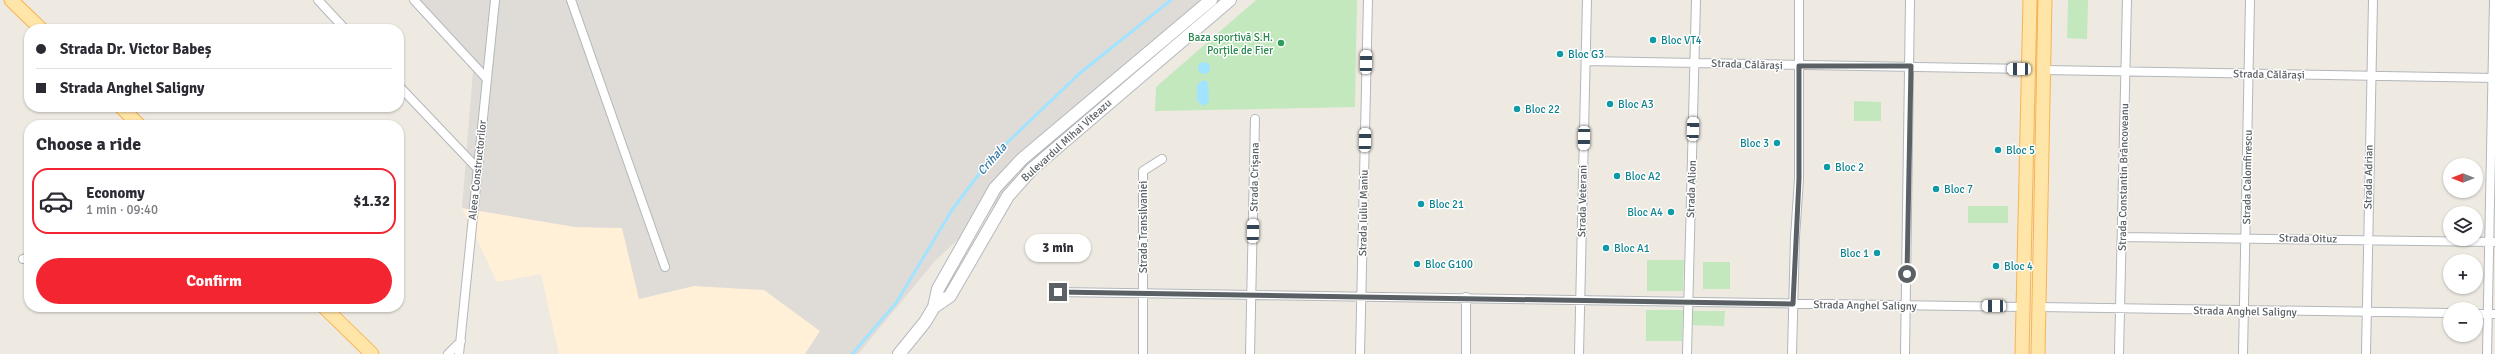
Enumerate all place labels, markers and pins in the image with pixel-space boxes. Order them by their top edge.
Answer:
place label: Baza sportivă S.H. Porțile de Fier [1188,31,1273,57]
place label: Bloc VT4 [1661,34,1702,47]
marker: Bloc VT4 [1648,35,1658,45]
marker: Baza sportivă S.H. Porțile de Fier [1276,38,1286,48]
place label: Bloc G3 [1568,48,1604,61]
marker: Bloc G3 [1555,49,1565,59]
place label: Bloc A3 [1618,98,1654,111]
marker: Bloc A3 [1605,99,1615,109]
place label: Bloc 22 [1525,103,1560,116]
marker: Bloc 22 [1512,104,1522,114]
place label: Bloc 3 [1740,137,1769,150]
marker: Bloc 3 [1772,138,1782,148]
place label: Bloc 5 [2006,144,2035,157]
marker: Bloc 5 [1993,145,2003,155]
place label: Bloc 2 [1835,161,1864,174]
marker: Bloc 2 [1822,162,1832,172]
place label: Bloc A2 [1625,170,1661,183]
marker: Bloc A2 [1612,171,1622,181]
place label: Bloc 7 [1944,183,1973,196]
marker: Bloc 7 [1931,184,1941,194]
place label: Bloc 21 [1429,198,1464,211]
marker: Bloc 21 [1416,199,1426,209]
place label: Bloc A4 [1627,206,1663,219]
marker: Bloc A4 [1666,207,1676,217]
place label: Bloc A1 [1614,242,1650,255]
marker: Bloc A1 [1601,243,1611,253]
place label: Bloc 1 [1840,247,1869,260]
marker: Bloc 1 [1872,248,1882,258]
place label: Bloc G100 [1425,258,1473,271]
marker: Bloc G100 [1412,259,1422,269]
place label: Bloc 4 [2004,260,2033,273]
marker: Bloc 4 [1991,261,2001,271]

